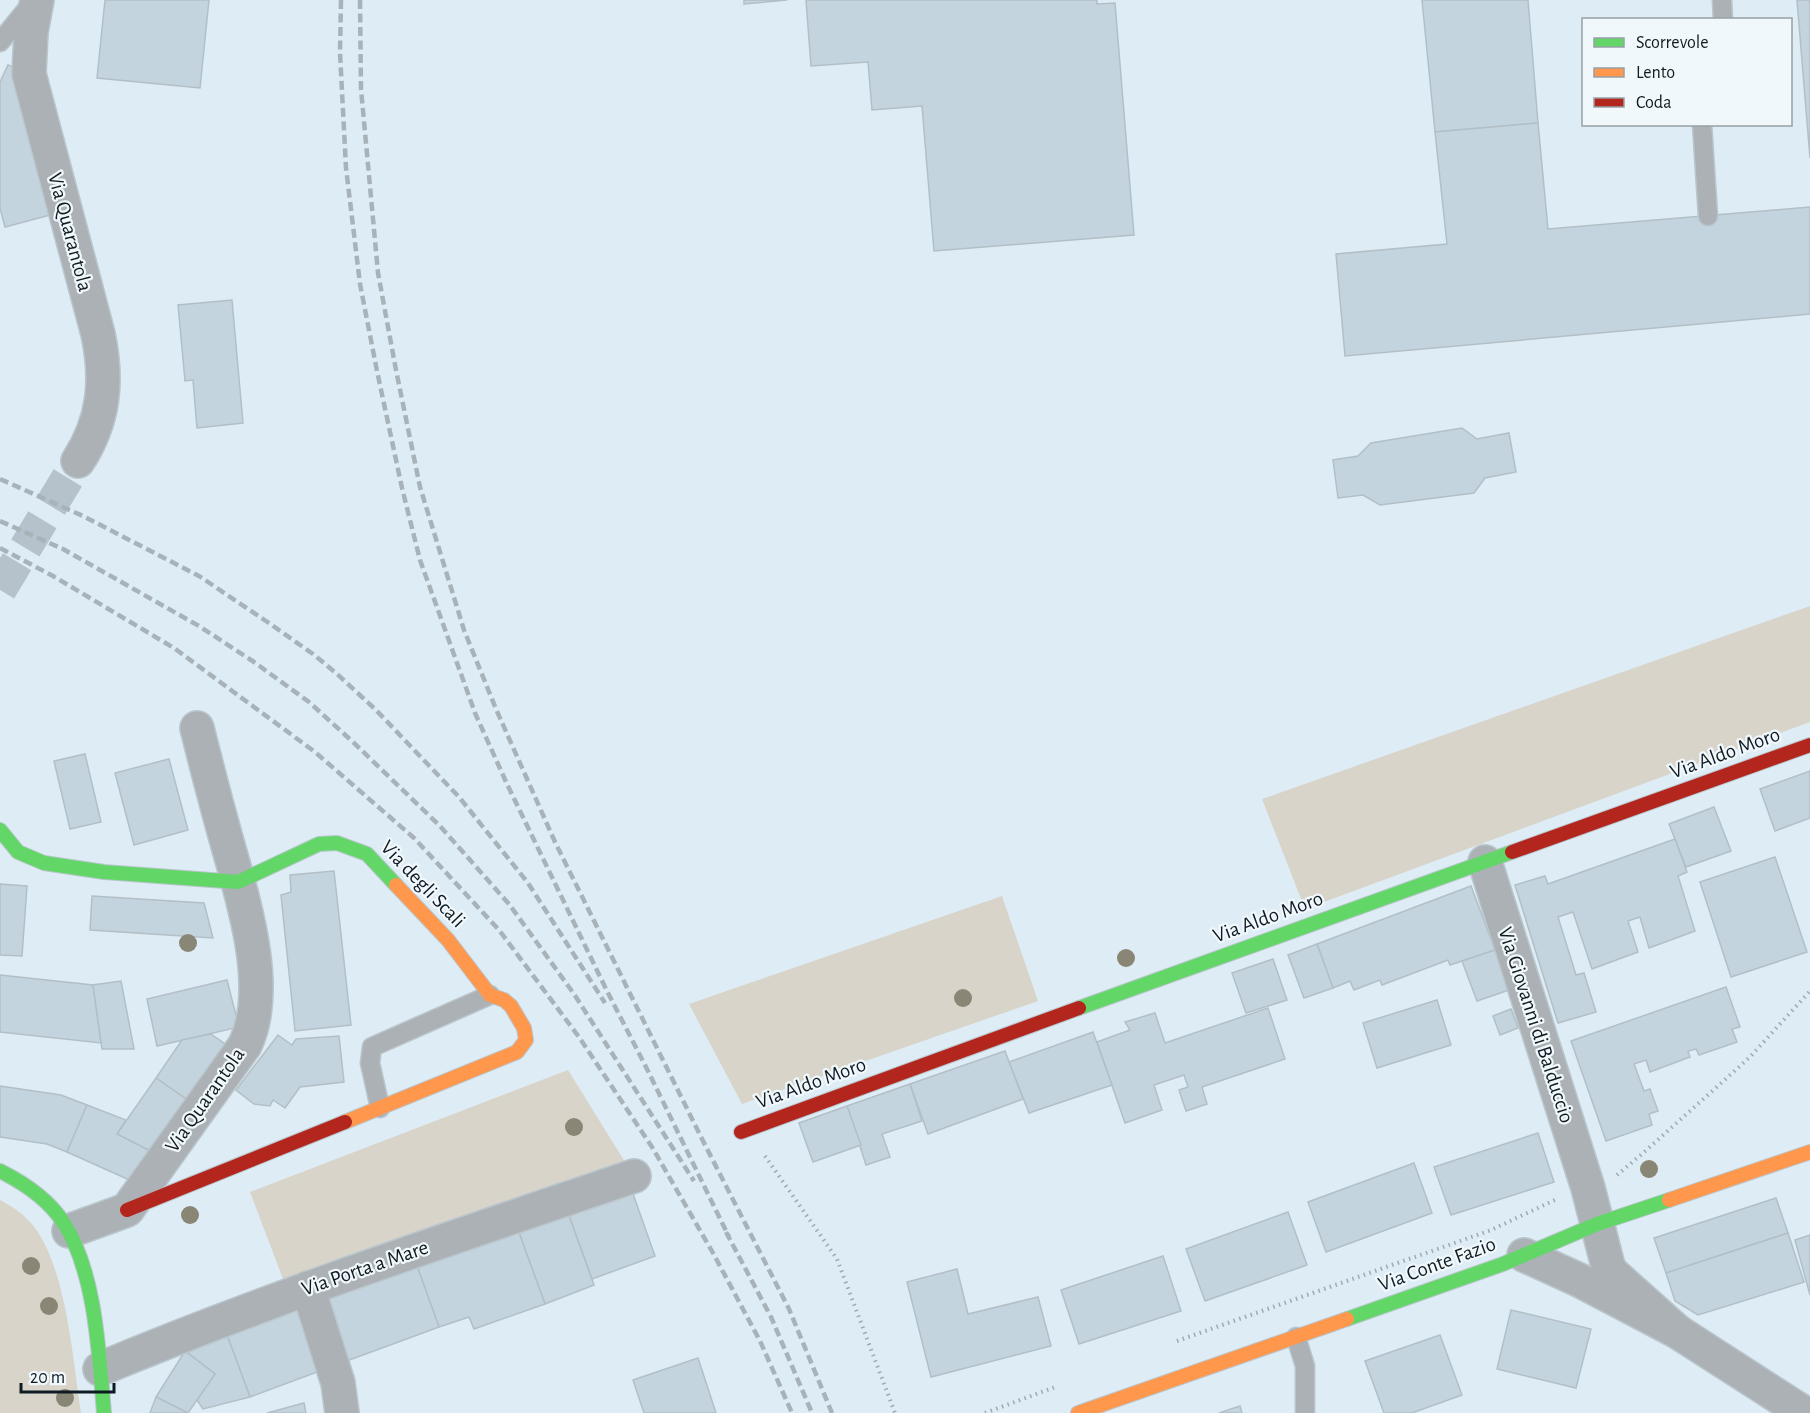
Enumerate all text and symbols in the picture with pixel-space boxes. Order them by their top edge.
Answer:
legend [1582,18,1792,126]
text: Scorrevole [1636,34,1709,52]
text: Lento [1636,64,1675,82]
text: Coda [1636,94,1671,112]
street label: Via Quarantola [44,170,96,294]
street label: Via Aldo Moro [1667,723,1783,783]
street label: Via degli Scali [377,837,469,931]
street label: Via Aldo Moro [1210,887,1326,947]
street label: Via Giovanni di Balduccio [1494,924,1578,1126]
street label: Via Quarantola [161,1044,249,1156]
street label: Via Aldo Moro [753,1053,869,1113]
street label: Via Conte Fazio [1375,1233,1499,1295]
street label: Via Porta a Mare [299,1237,431,1299]
scale bar [21,1356,114,1394]
text: 20 m [30,1369,65,1387]

